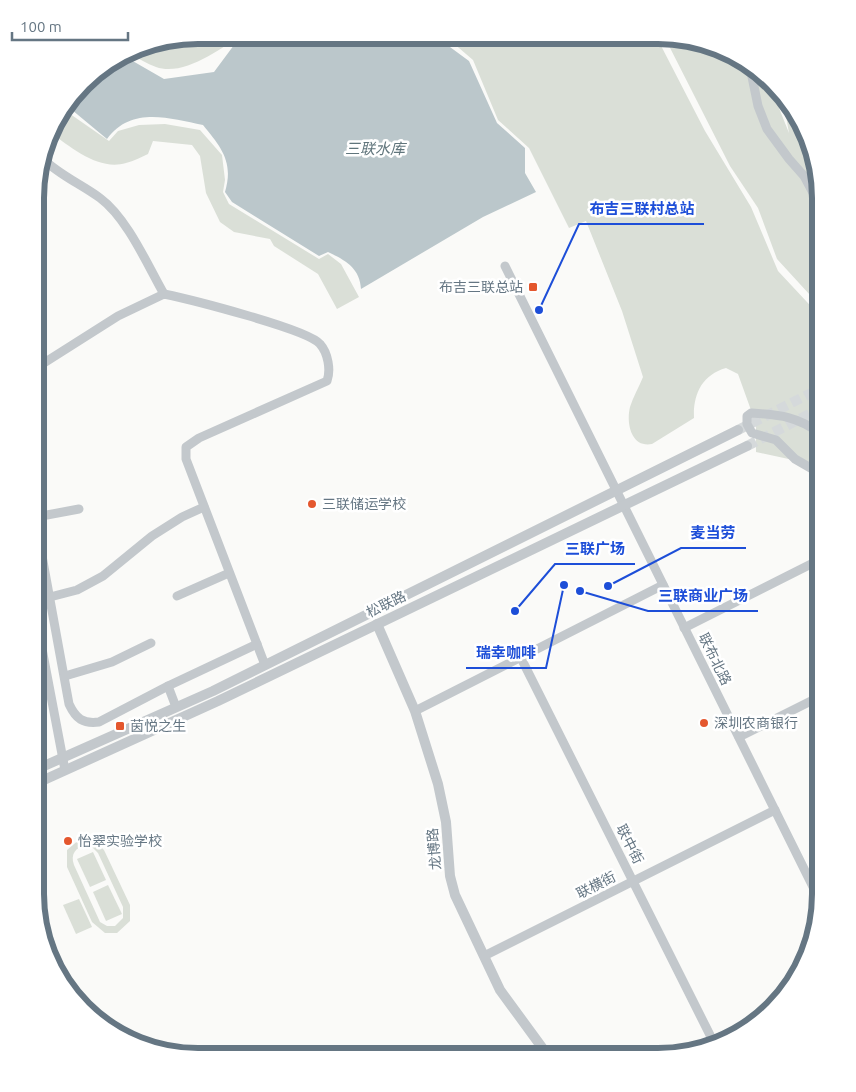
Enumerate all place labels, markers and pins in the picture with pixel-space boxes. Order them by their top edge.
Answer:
callout: 布吉三联村总站 [579,194,704,224]
place label: 布吉三联总站 [439,279,523,295]
marker: 布吉三联总站 [527,281,539,293]
place label: 三联储运学校 [322,496,406,512]
marker: 三联储运学校 [306,498,318,510]
callout: 麦当劳 [681,518,746,548]
callout: 三联广场 [555,534,635,564]
callout: 三联商业广场 [648,581,758,611]
callout: 瑞幸咖啡 [466,638,546,668]
place label: 深圳农商银行 [714,715,798,731]
marker: 深圳农商银行 [698,717,710,729]
place label: 茵悦之生 [130,718,186,734]
marker: 茵悦之生 [114,720,126,732]
place label: 怡翠实验学校 [78,833,162,849]
marker: 怡翠实验学校 [62,835,74,847]

